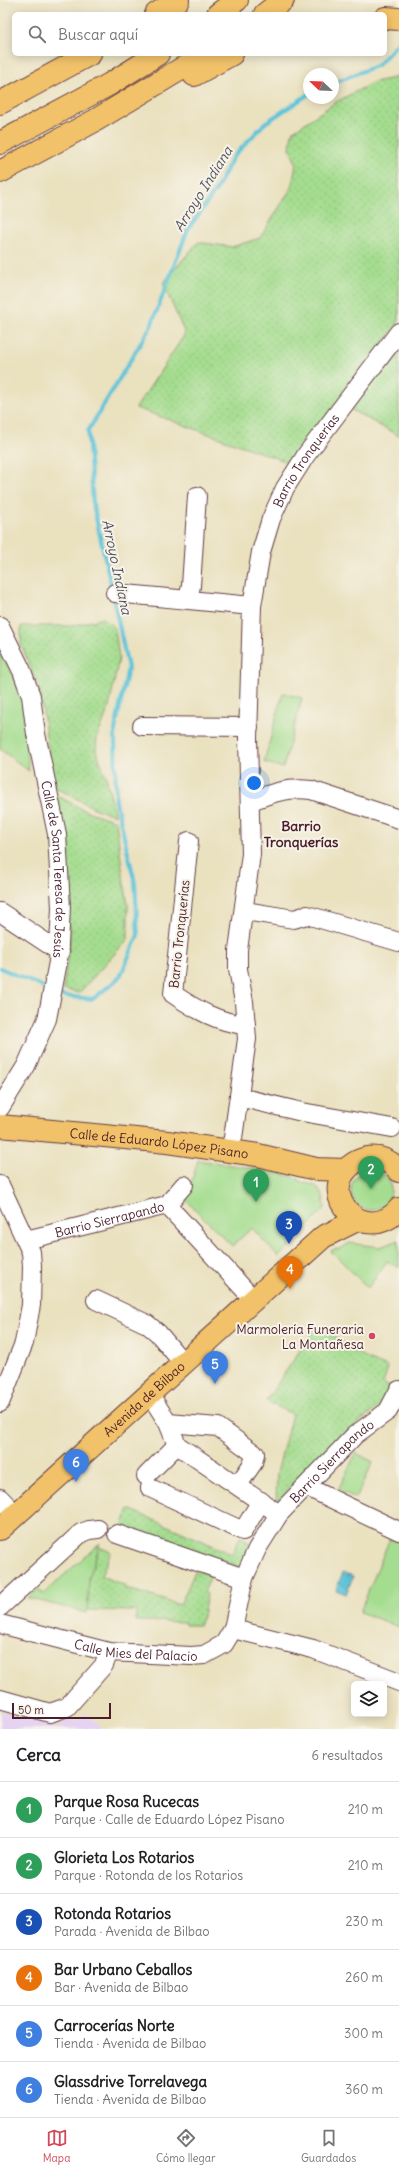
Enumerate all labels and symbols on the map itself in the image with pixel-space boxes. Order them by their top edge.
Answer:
north arrow [303,68,339,104]
water label: Arroyo Indiana [170,142,237,235]
street label: Barrio Tronquerías [269,410,343,510]
water label: Arroyo Indiana [98,518,136,617]
your location [244,773,264,793]
street label: Calle de Santa Teresa de Jesús [37,779,69,959]
district label: Barrio Tronquerías [264,817,339,851]
street label: Barrio Tronquerías [165,879,194,989]
street label: Calle de Eduardo López Pisano [69,1125,249,1163]
pin: 2 [358,1156,384,1189]
pin: 1 [243,1169,269,1202]
street label: Barrio Sierrapando [53,1198,166,1242]
pin: 3 [276,1211,302,1244]
pin: 4 [277,1256,303,1289]
place label: Marmolería Funeraria La Montañesa [236,1321,364,1353]
marker: Marmolería Funeraria La Montañesa [367,1331,377,1341]
pin: 5 [202,1351,228,1384]
street label: Avenida de Bilbao [100,1358,189,1441]
street label: Barrio Sierrapando [286,1416,378,1507]
pin: 6 [63,1449,89,1482]
street label: Calle Mies del Palacio [72,1635,198,1665]
scale bar [12,1701,111,1720]

